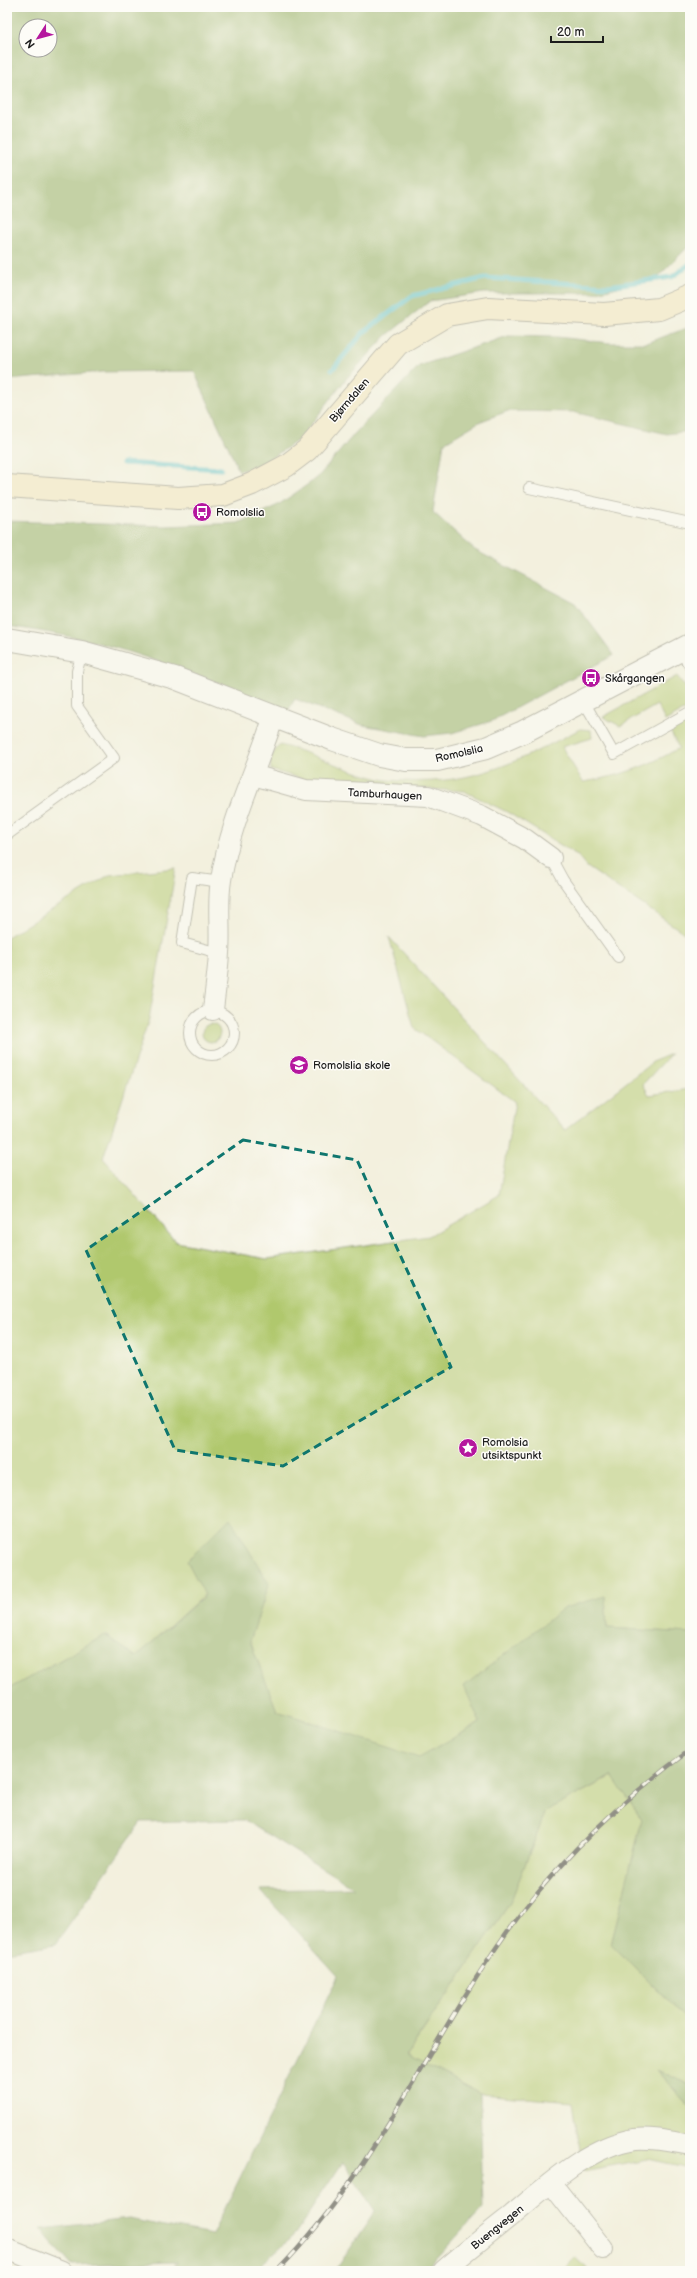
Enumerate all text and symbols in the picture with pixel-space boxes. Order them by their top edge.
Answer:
north arrow [18,18,58,58]
scale bar [551,18,603,44]
text: 20 m [557,25,584,40]
text: N [23,36,38,51]
street label: Bjørndalen [327,376,372,425]
bus stop icon: Romolslia [191,501,213,523]
place label: Romolslia [216,506,265,519]
bus stop icon: Skårgangen [580,667,602,689]
place label: Skårgangen [605,672,665,685]
street label: Romolslia [434,742,484,765]
street label: Tamburhaugen [347,786,423,803]
school or university icon: Romolslia skole [288,1054,310,1076]
place label: Romolslia skole [313,1059,391,1072]
place label: Romolsia utsiktspunkt [482,1436,542,1462]
place icon: Romolsia utsiktspunkt [457,1437,479,1459]
street label: Buengvegen [469,2202,526,2252]

